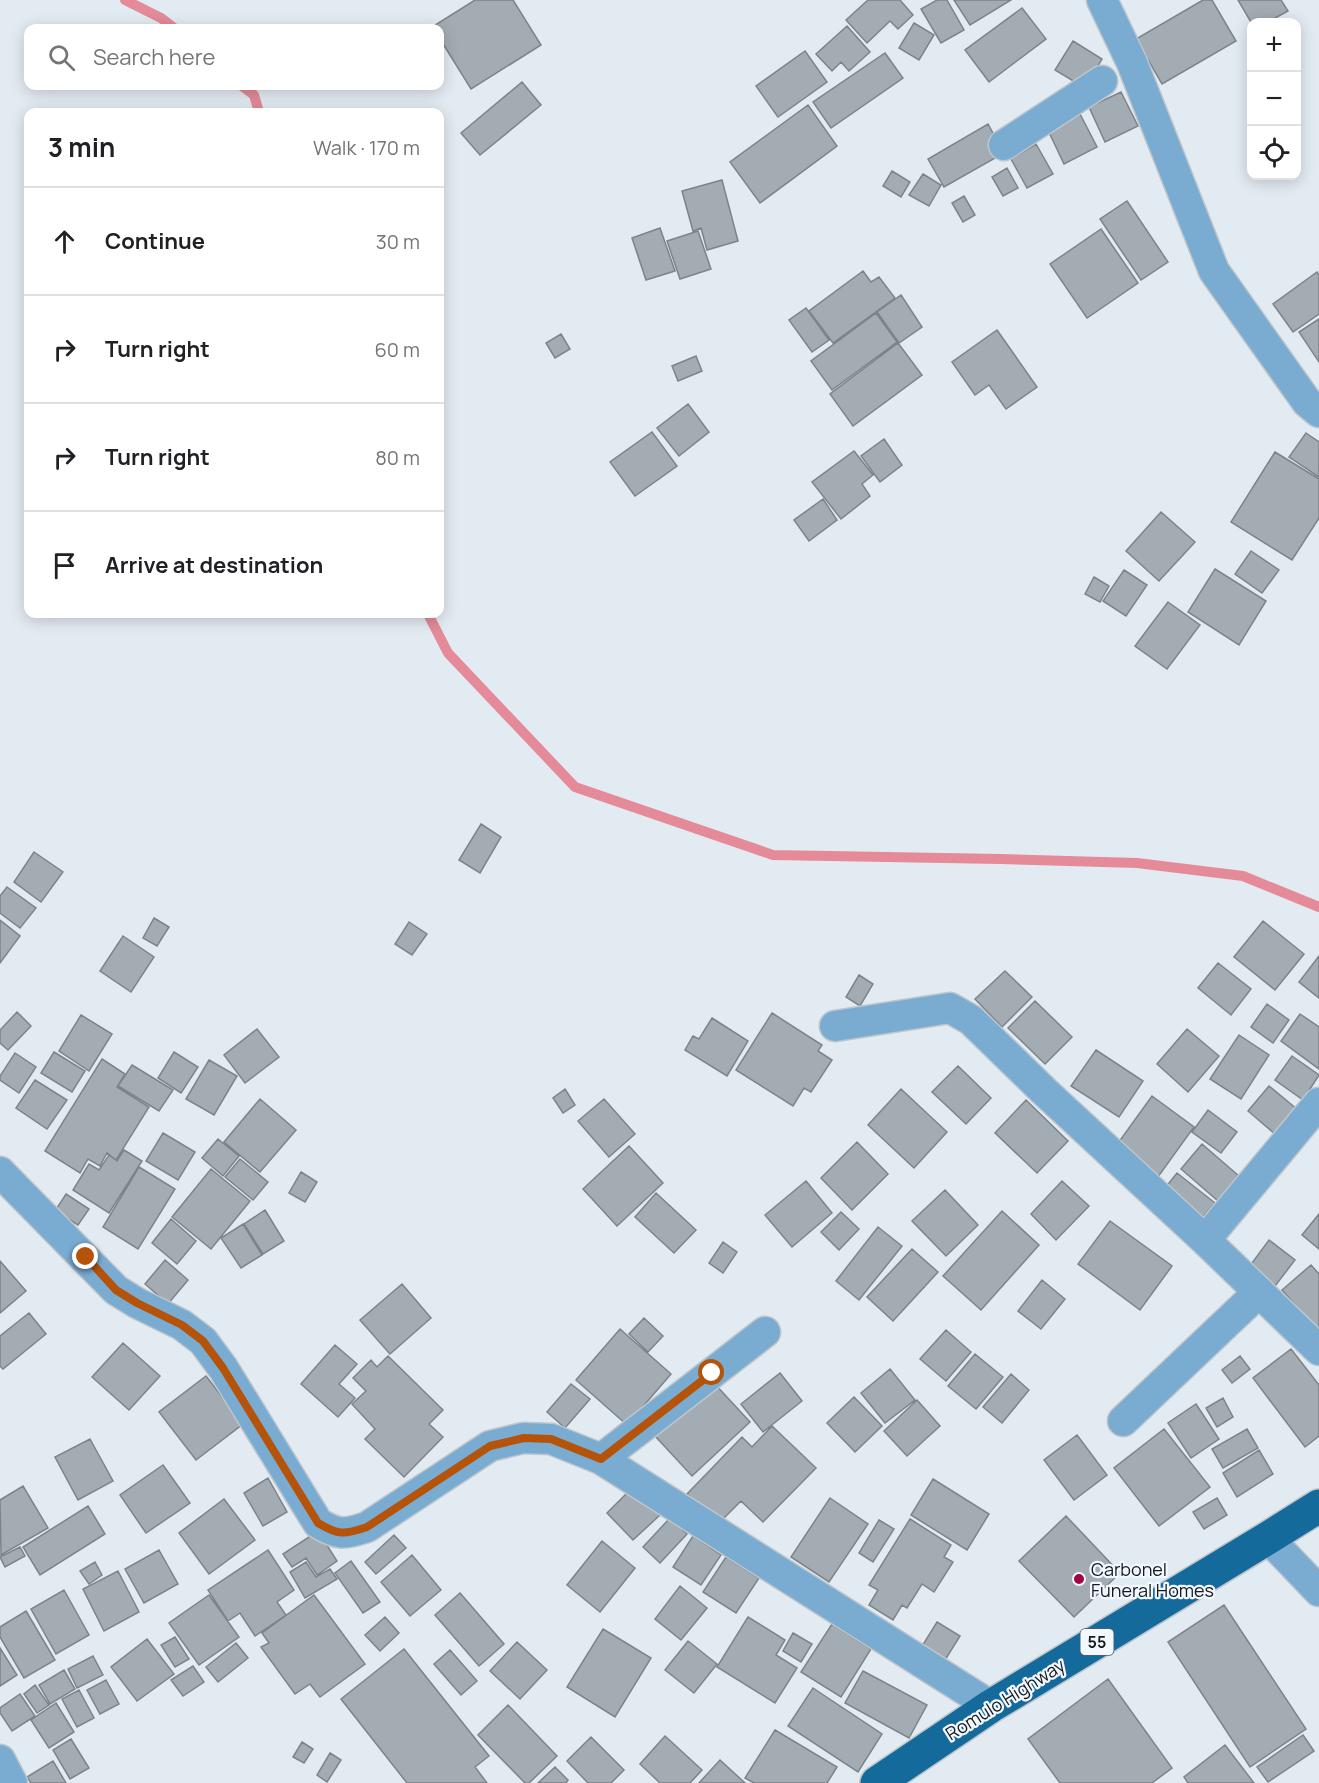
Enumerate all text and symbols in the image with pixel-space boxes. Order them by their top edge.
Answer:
map controls [1247,18,1301,180]
button: + [1247,18,1301,72]
search box [24,24,444,90]
icon: search [45,41,78,74]
text: Search here [93,42,215,72]
button: − [1247,72,1301,126]
button: locate [1247,126,1301,180]
text: 3 min [48,129,115,165]
text: Walk · 170 m [313,134,420,161]
icon: ahead [48,225,81,258]
text: Continue [105,226,205,256]
text: 30 m [376,228,420,255]
icon: right [48,333,81,366]
text: Turn right [105,334,210,364]
text: 60 m [374,336,420,363]
icon: right [48,441,81,474]
text: Turn right [105,442,210,472]
text: 80 m [375,444,420,471]
icon: arrive [48,549,81,582]
text: Arrive at destination [105,550,323,580]
route end [72,1243,98,1269]
route start [698,1359,724,1385]
place label: Carbonel Funeral Homes [1091,1557,1214,1602]
marker: Carbonel Funeral Homes [1072,1572,1086,1586]
road number: 55 [1080,1629,1114,1655]
street label: Romulo Highway [941,1652,1070,1745]

